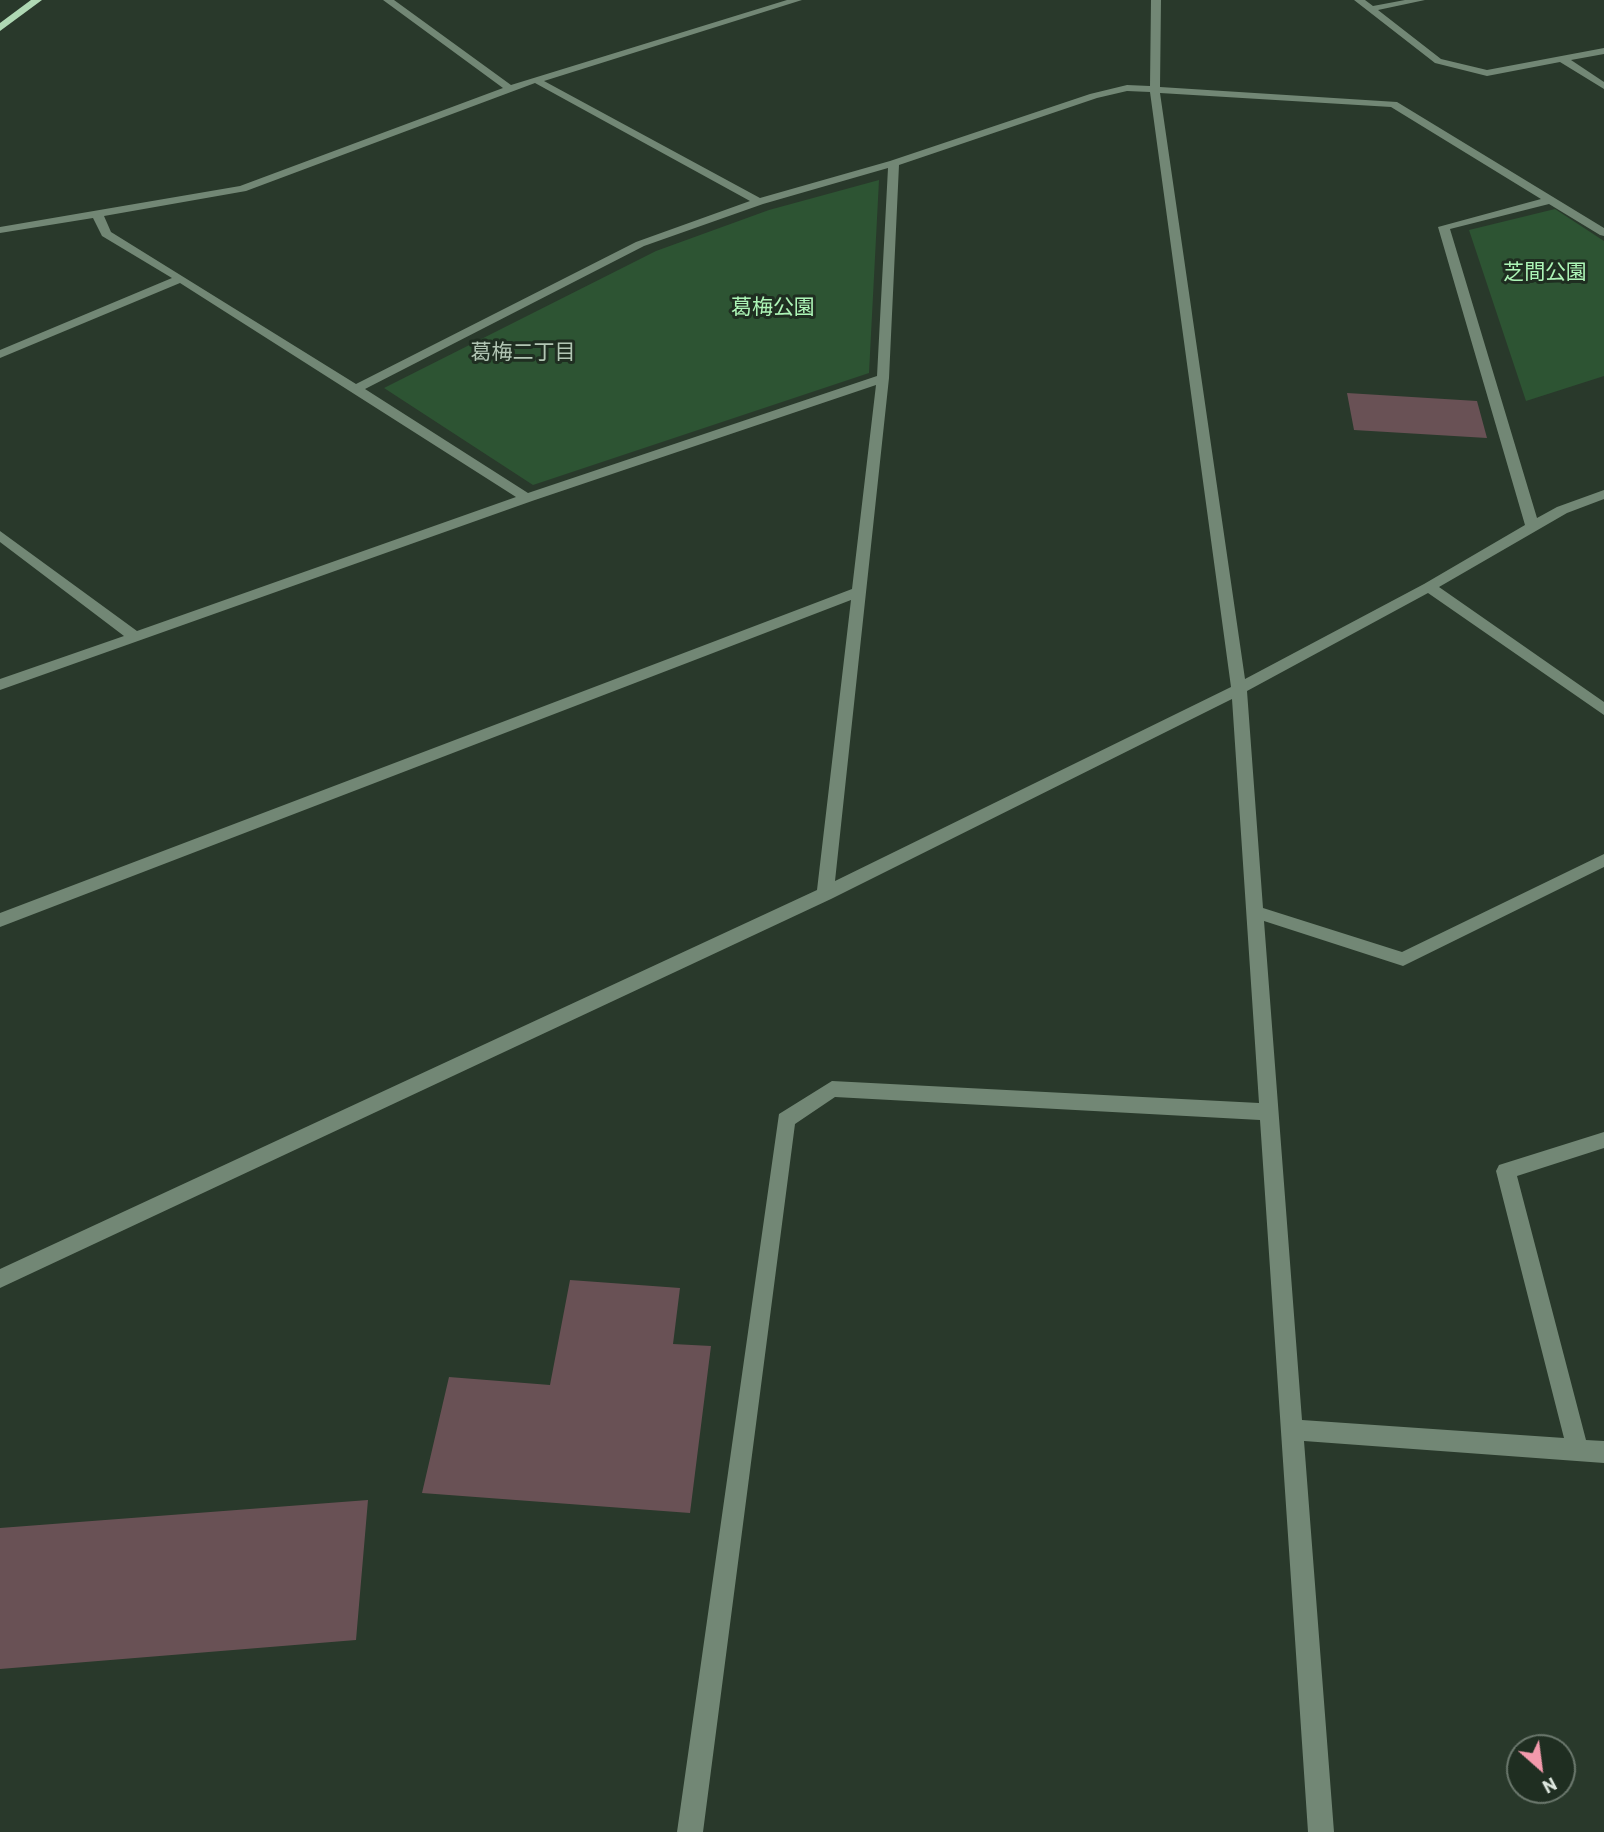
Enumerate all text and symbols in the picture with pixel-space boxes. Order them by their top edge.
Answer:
park label: 芝間公園 [1503,259,1587,285]
park label: 葛梅公園 [731,294,815,320]
district label: 葛梅二丁目 [471,339,575,365]
north arrow [1506,1734,1576,1804]
text: N [1539,1773,1561,1799]

